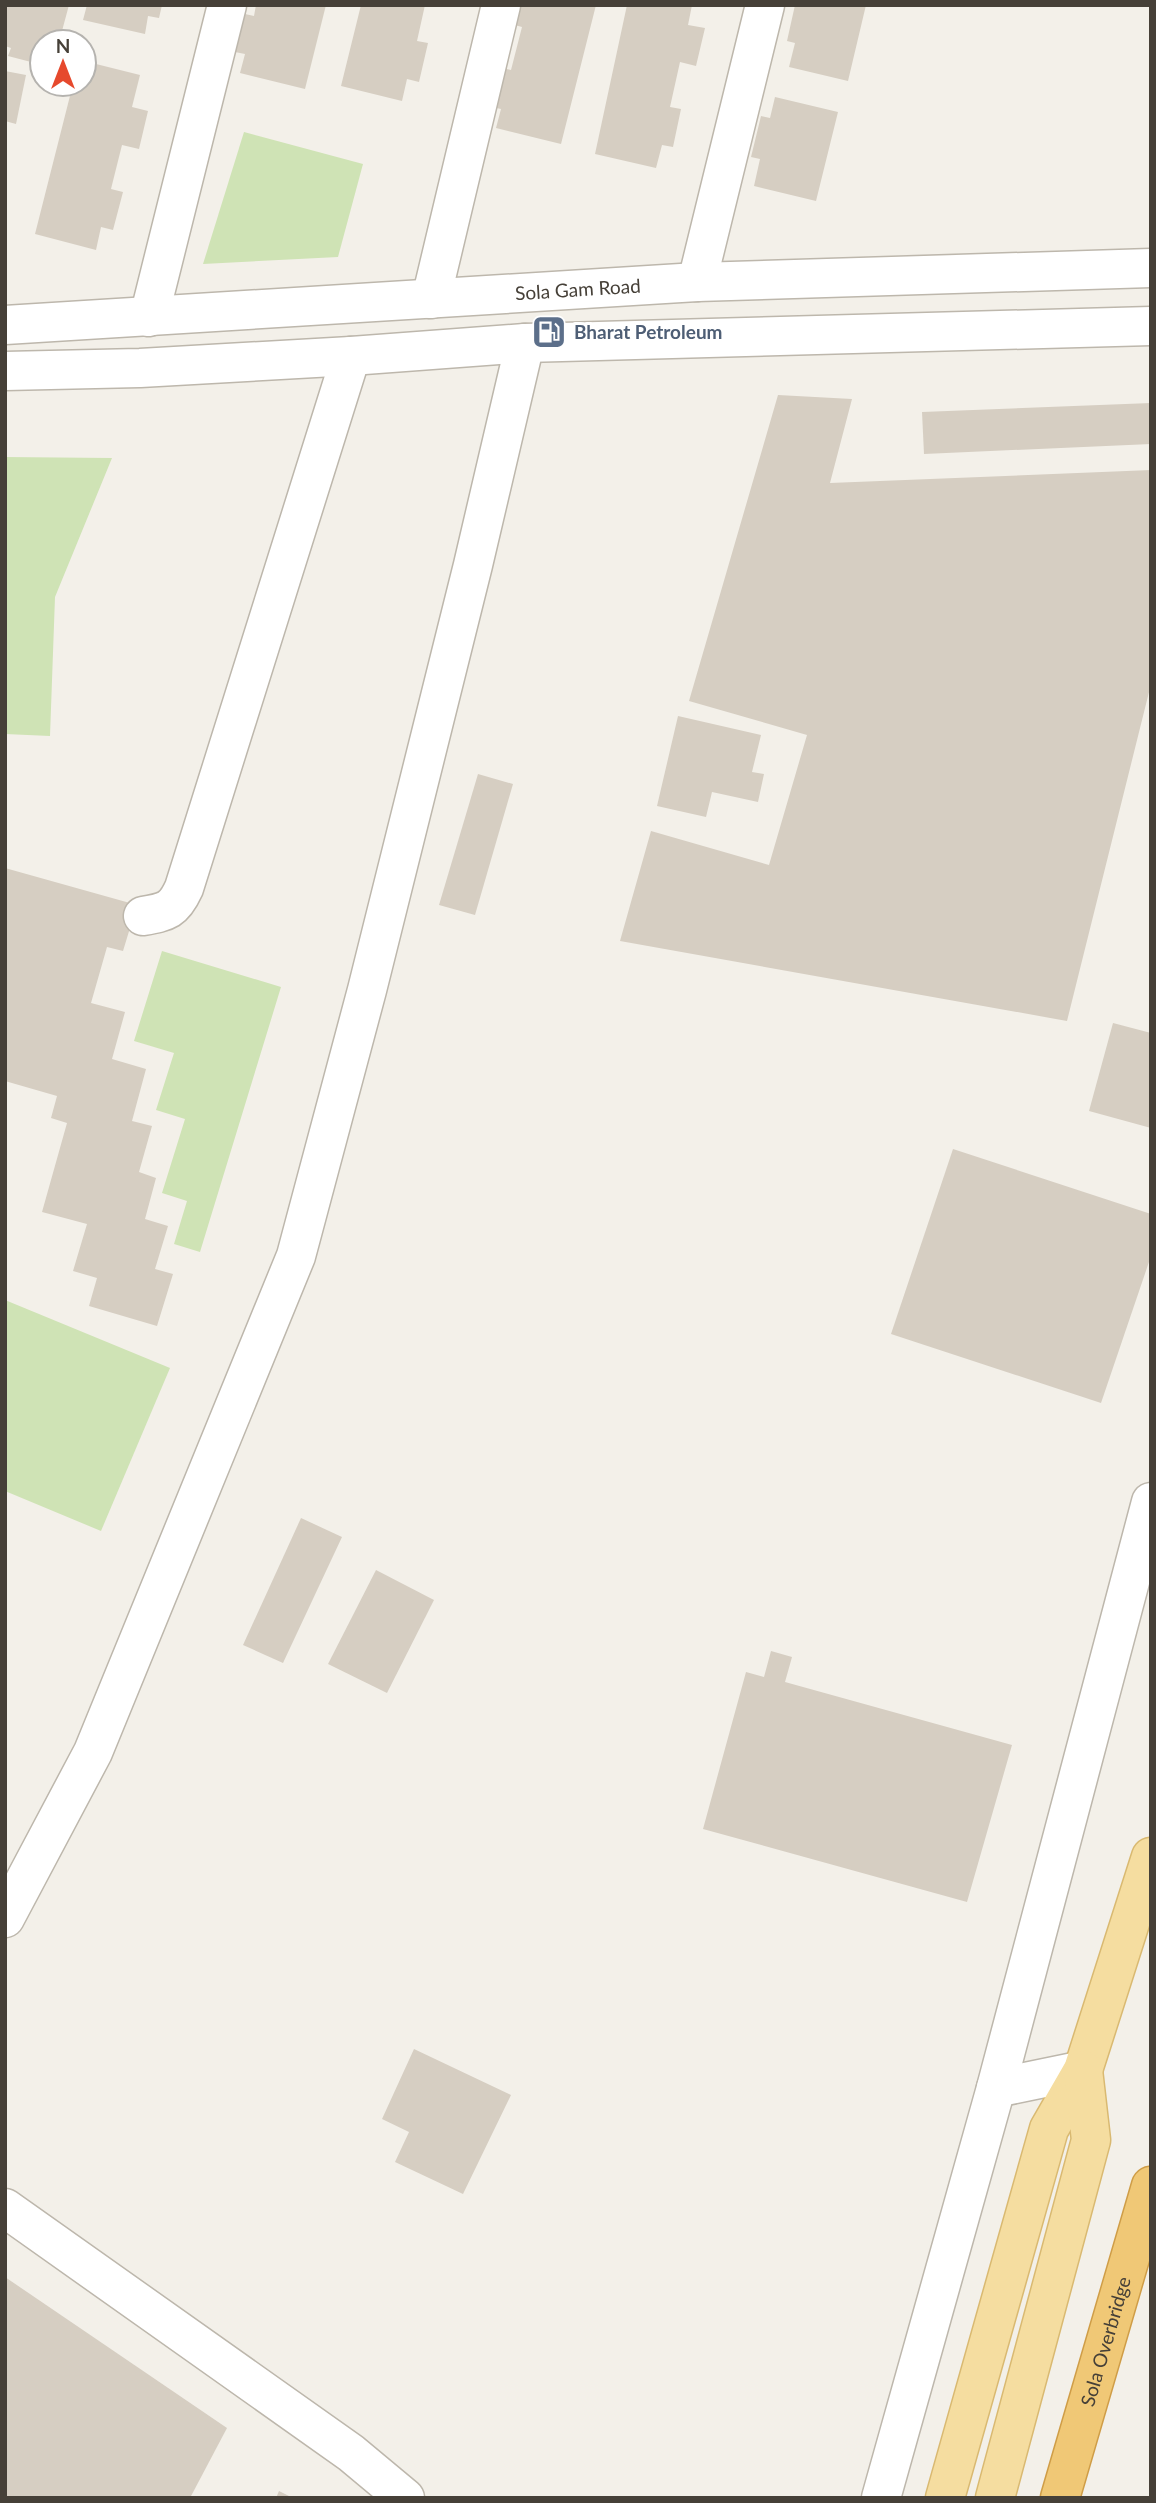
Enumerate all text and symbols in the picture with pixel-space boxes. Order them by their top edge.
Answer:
north arrow [28,28,98,98]
text: N [56,34,70,57]
street label: Sola Gam Road [514,274,641,304]
fuel station icon: Bharat Petroleum [530,313,568,351]
place label: Bharat Petroleum [574,320,723,343]
street label: Sola Overbridge [1075,2274,1135,2409]

